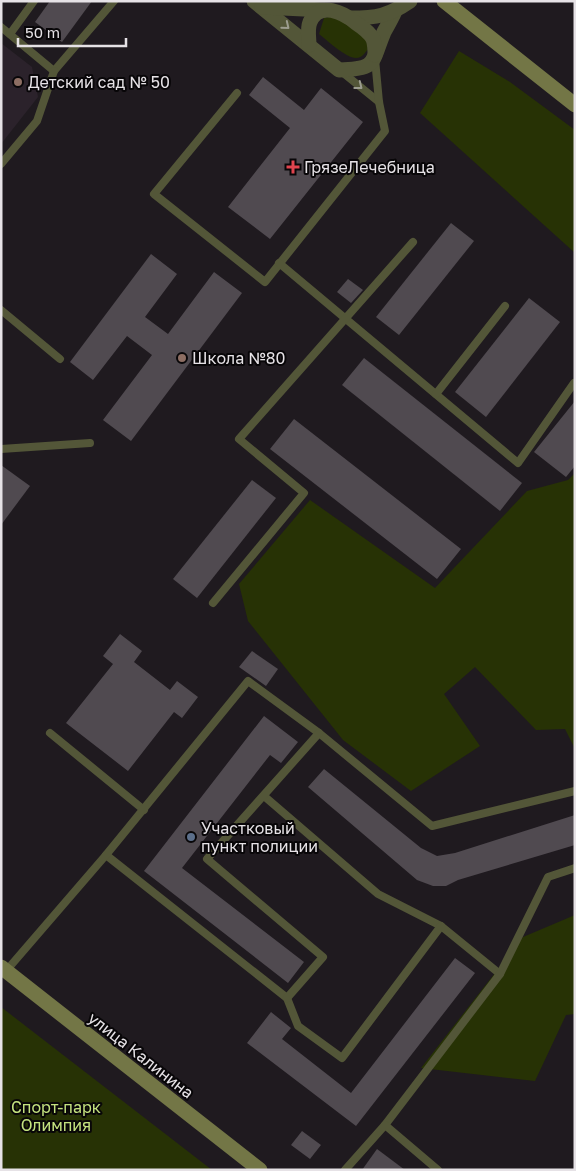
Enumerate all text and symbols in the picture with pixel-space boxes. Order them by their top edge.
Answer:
scale bar [18,15,125,47]
one-way arrow [280,21,289,29]
text: 50 m [25,23,60,41]
place label: Детский сад № 50 [28,72,170,92]
marker: Детский сад № 50 [12,76,24,88]
one-way arrow [353,80,362,88]
place label: ГрязеЛечебница [304,157,435,177]
marker: ГрязеЛечебница [286,160,300,174]
place label: Школа №80 [192,348,285,368]
marker: Школа №80 [176,352,188,364]
place label: Участковый пункт полиции [201,818,318,856]
marker: Участковый пункт полиции [185,831,197,843]
street label: улица Калинина [84,1008,198,1102]
park label: Спорт-парк Олимпия [11,1097,101,1135]

